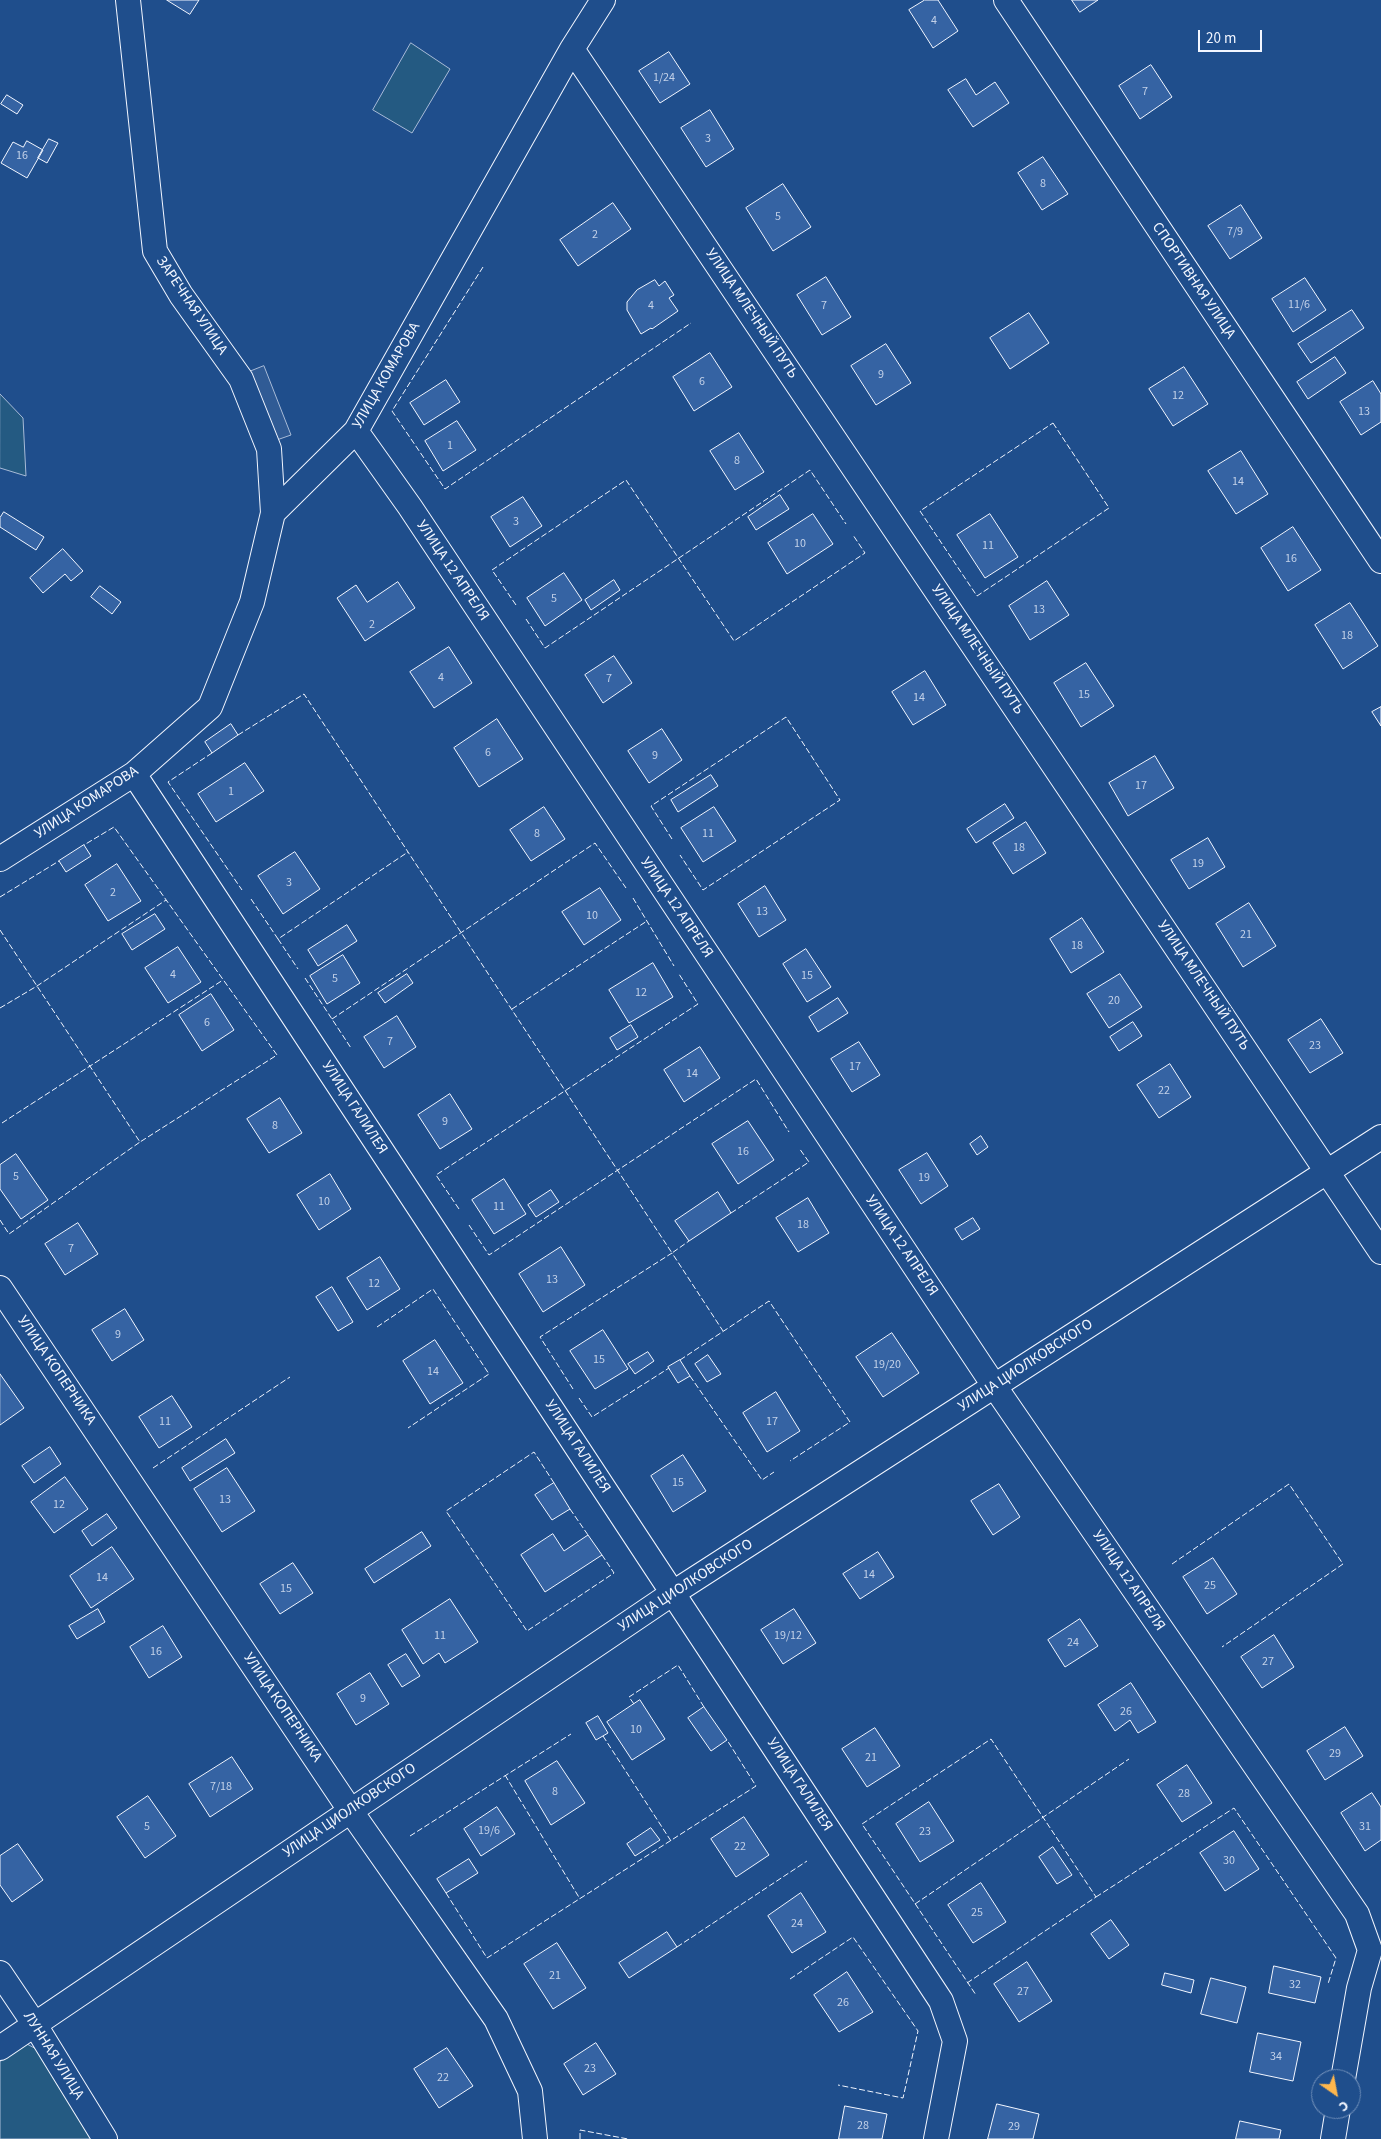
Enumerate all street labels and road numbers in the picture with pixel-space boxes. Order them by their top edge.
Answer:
street label: СПОРТИВНАЯ УЛИЦА [1147,219,1239,343]
street label: УЛИЦА МЛЕЧНЫЙ ПУТЬ [701,246,801,382]
street label: ЗАРЕЧНАЯ УЛИЦА [151,253,231,359]
street label: УЛИЦА КОМАРОВА [349,320,425,432]
street label: УЛИЦА 12 АПРЕЛЯ [412,517,492,625]
street label: УЛИЦА МЛЕЧНЫЙ ПУТЬ [927,582,1027,718]
street label: УЛИЦА КОМАРОВА [32,763,142,843]
street label: УЛИЦА 12 АПРЕЛЯ [636,854,716,962]
street label: УЛИЦА МЛЕЧНЫЙ ПУТЬ [1153,918,1253,1054]
street label: УЛИЦА ГАЛИЛЕЯ [317,1058,391,1158]
street label: УЛИЦА 12 АПРЕЛЯ [861,1192,941,1300]
street label: УЛИЦА КОПЕРНИКА [13,1313,99,1429]
street label: УЛИЦА ЦИОЛКОВСКОГО [955,1316,1097,1416]
street label: УЛИЦА ГАЛИЛЕЯ [540,1397,614,1497]
street label: УЛИЦА 12 АПРЕЛЯ [1088,1527,1168,1635]
street label: УЛИЦА ЦИОЛКОВСКОГО [615,1536,757,1636]
street label: УЛИЦА КОПЕРНИКА [239,1650,325,1766]
street label: УЛИЦА ГАЛИЛЕЯ [762,1735,836,1835]
street label: УЛИЦА ЦИОЛКОВСКОГО [280,1760,420,1862]
street label: ЛУННАЯ УЛИЦА [19,2009,87,2103]

